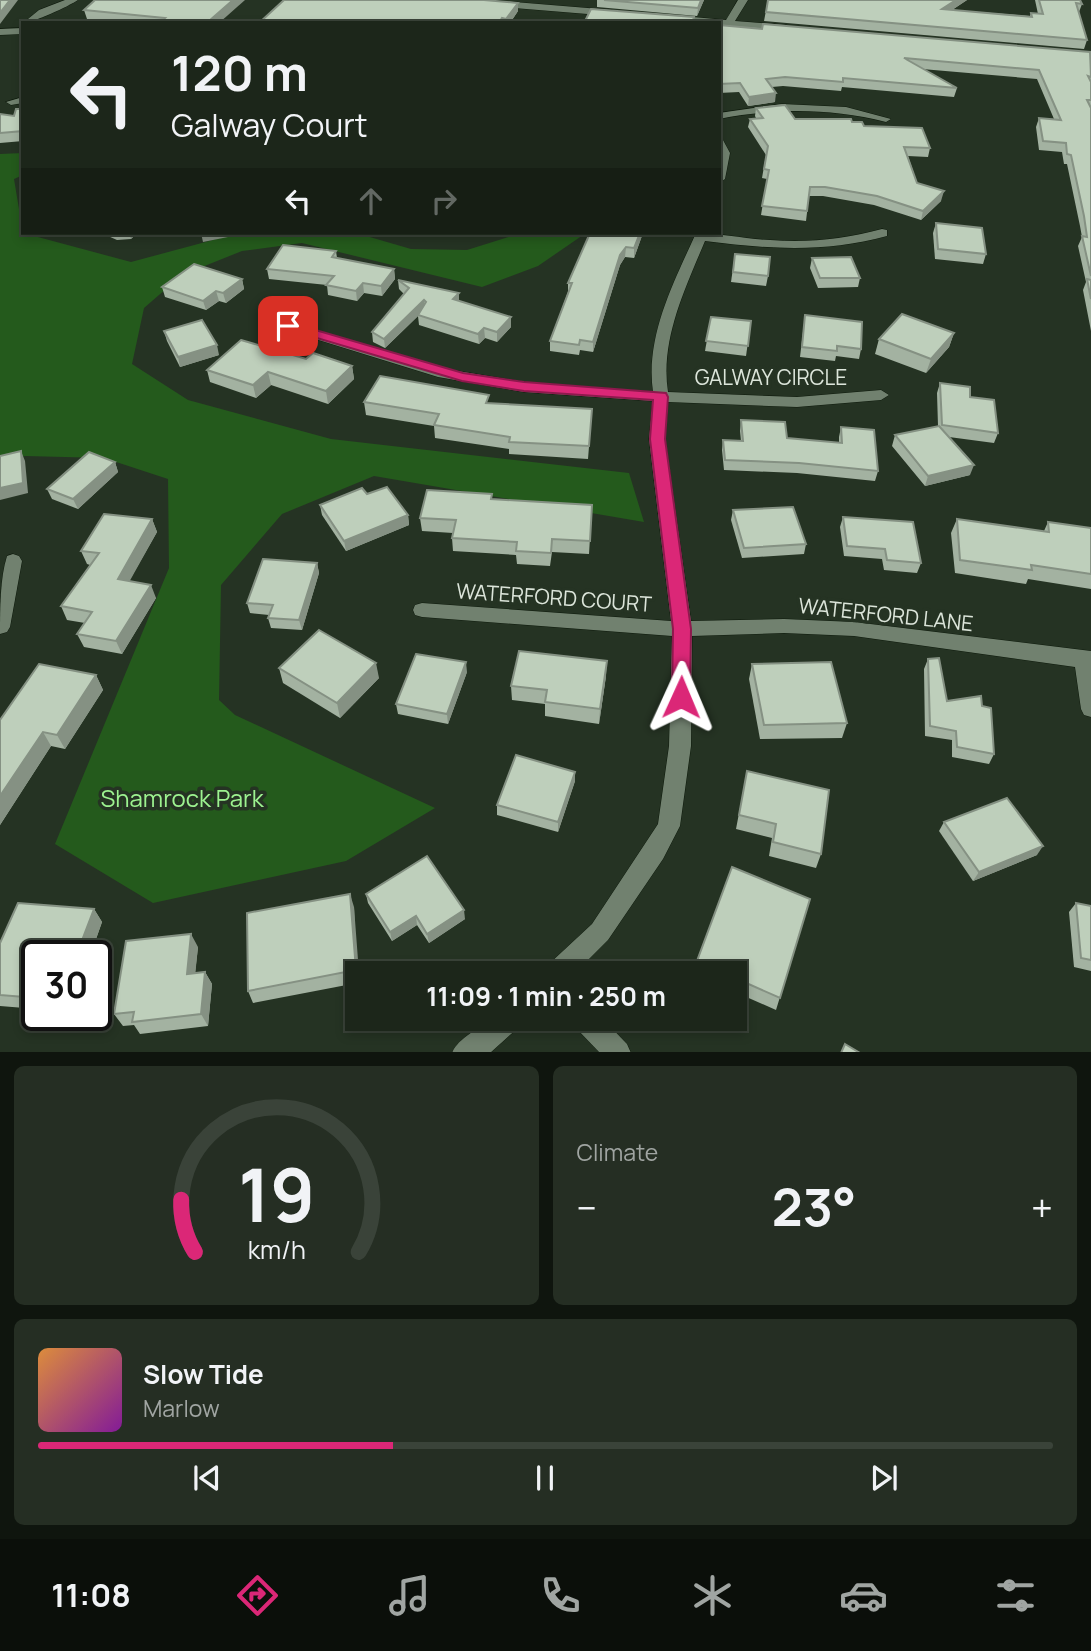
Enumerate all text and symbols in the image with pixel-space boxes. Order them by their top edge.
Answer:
text: 120 m [171,39,308,106]
icon: left [56,49,147,140]
text: Galway Court [171,103,368,147]
icon: left [279,182,317,220]
icon: ahead [352,182,390,220]
icon: right [425,182,463,220]
pin [258,296,318,356]
icon: arrive [269,307,307,345]
street label: GALWAY CIRCLE [695,363,847,391]
street label: WATERFORD COURT [455,576,653,618]
street label: WATERFORD LANE [797,591,975,637]
position arrow [644,660,718,734]
park label: Shamrock Park [100,781,265,814]
speed limit sign: 30 [21,940,112,1031]
text: 11:09 · 1 min · 250 m [426,978,666,1014]
text: Climate [577,1136,658,1168]
text: 19 [238,1144,315,1244]
text: 23° [772,1171,856,1242]
text: − [577,1181,597,1233]
text: + [1031,1181,1053,1233]
text: km/h [247,1231,305,1266]
text: Slow Tide [143,1356,264,1392]
text: Marlow [143,1392,220,1424]
icon: previous [188,1459,226,1497]
icon: pause [526,1459,564,1497]
icon: next [865,1459,903,1497]
icon: directions [233,1571,282,1620]
icon: music [385,1571,434,1620]
icon: phone [536,1571,585,1620]
icon: climate [688,1571,737,1620]
icon: car [839,1571,888,1620]
icon: filters [991,1571,1040,1620]
text: 11:08 [51,1573,131,1617]

